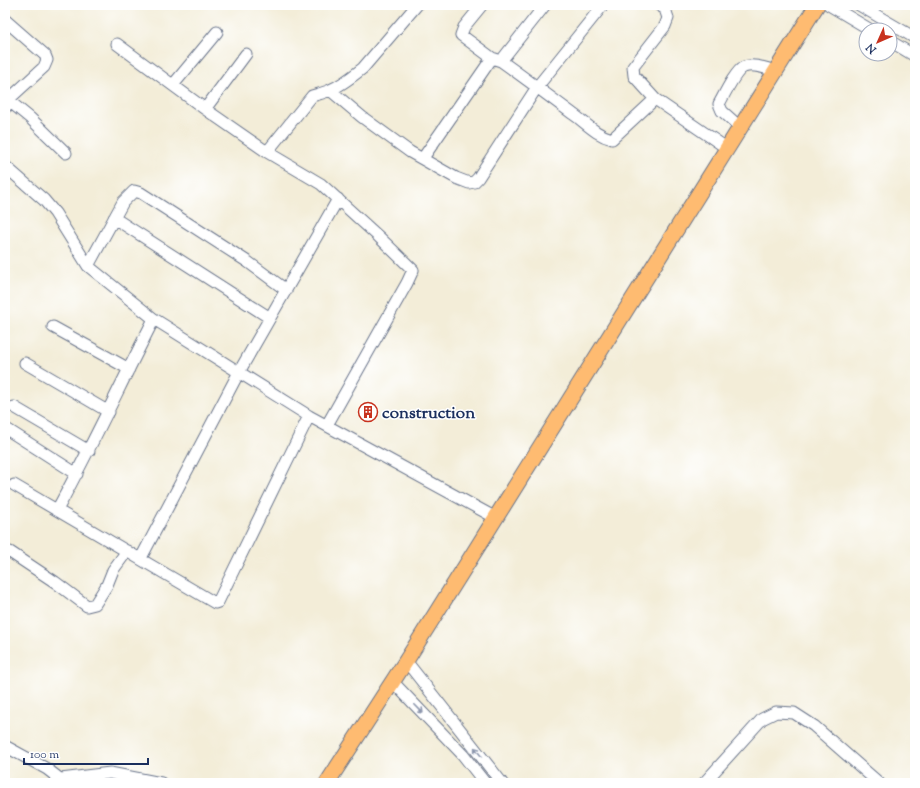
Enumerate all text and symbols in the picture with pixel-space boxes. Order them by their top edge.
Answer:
north arrow [858,22,898,62]
text: N [863,39,881,58]
building icon: construction [357,401,379,423]
place label: construction [382,402,476,426]
one-way arrow [414,704,424,714]
scale bar [24,740,148,766]
text: 100 m [30,746,59,764]
one-way arrow [473,747,482,758]

